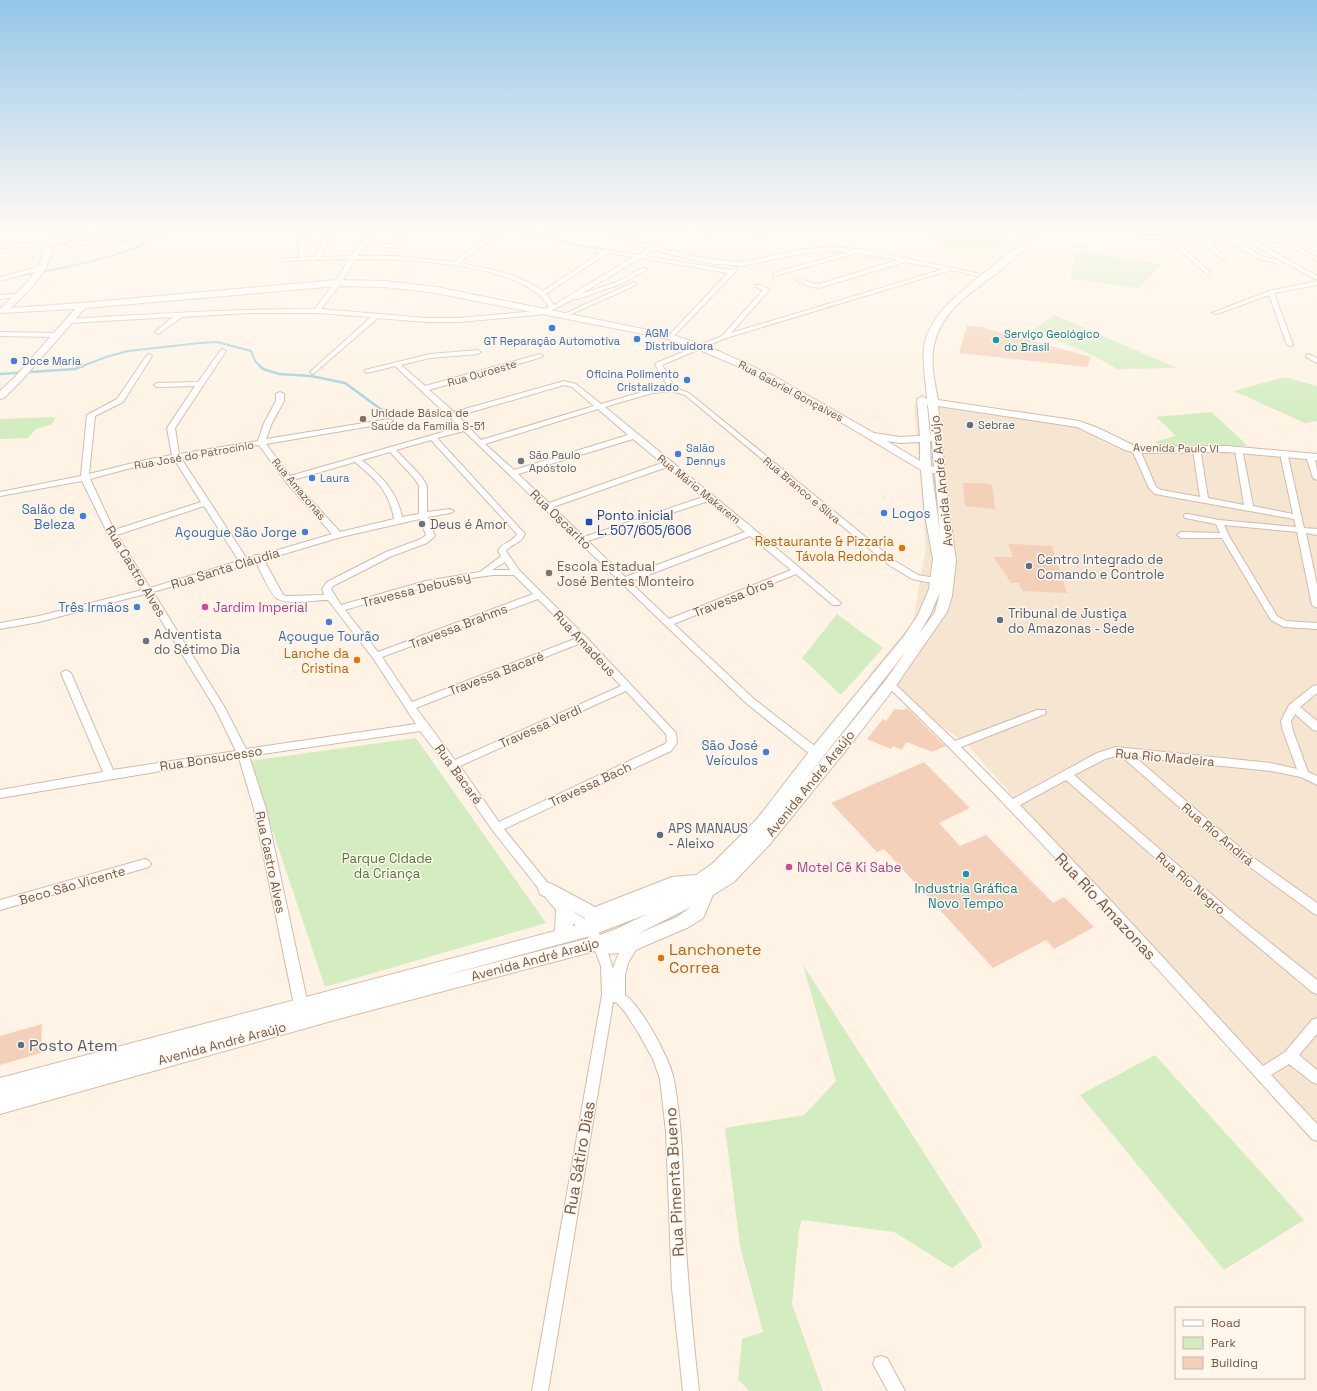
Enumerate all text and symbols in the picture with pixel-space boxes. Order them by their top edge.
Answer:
marker: GT Reparação Automotiva [547,323,557,333]
place label: AGM Distribuidora [645,326,714,353]
place label: Serviço Geológico do Brasil [1004,327,1100,354]
place label: GT Reparação Automotiva [484,334,621,348]
marker: AGM Distribuidora [632,334,642,344]
marker: Serviço Geológico do Brasil [991,335,1001,345]
place label: Doce Maria [22,354,82,368]
marker: Doce Maria [9,356,19,366]
street label: Rua Ouroeste [446,356,518,390]
street label: Rua Gabriel Gonçalves [736,357,846,425]
place label: Oficina Polimento Cristalizado [586,367,679,394]
marker: Oficina Polimento Cristalizado [682,375,692,385]
place label: Unidade Básica de Saúde da Família S-51 [371,406,485,433]
marker: Unidade Básica de Saúde da Família S-51 [358,414,368,424]
street label: Avenida André Araújo [926,414,957,547]
place label: Sebrae [978,418,1015,432]
marker: Sebrae [965,420,975,430]
street label: Rua José do Patrocínio [133,438,255,472]
street label: Avenida Paulo VI [1133,440,1219,456]
place label: Salão Dennys [686,441,726,468]
place label: São Paulo Apóstolo [529,448,581,475]
marker: Salão Dennys [673,449,683,459]
street label: Rua Mário Makarem [655,451,743,527]
street label: Rua Branco e Silva [760,454,844,527]
street label: Rua Amazonas [269,455,329,523]
marker: São Paulo Apóstolo [516,456,526,466]
place label: Laura [320,471,350,485]
marker: Laura [307,473,317,483]
street label: Rua Oscarito [526,486,595,553]
place label: Salão de Beleza [22,501,76,533]
place label: Logos [892,505,930,522]
place label: Ponto inicial L. 507/605/606 [597,507,692,539]
marker: Logos [879,508,889,518]
marker: Salão de Beleza [78,511,88,521]
place label: Deus é Amor [430,516,508,533]
marker: Ponto inicial L. 507/605/606 [584,517,594,527]
marker: Deus é Amor [417,519,427,529]
street label: Rua Castro Alves [102,522,170,620]
place label: Açougue São Jorge [175,524,297,541]
marker: Açougue São Jorge [300,527,310,537]
place label: Restaurante & Pizzaria Távola Redonda [755,533,895,565]
marker: Restaurante & Pizzaria Távola Redonda [897,543,907,553]
street label: Rua Santa Cláudia [169,544,282,593]
place label: Centro Integrado de Comando e Controle [1037,551,1165,583]
place label: Escola Estadual José Bentes Monteiro [557,558,694,590]
marker: Centro Integrado de Comando e Controle [1024,561,1034,571]
street label: Travessa Debussy [360,568,472,611]
marker: Escola Estadual José Bentes Monteiro [544,568,554,578]
street label: Travessa Óros [690,573,776,621]
place label: Três Irmãos [58,599,129,616]
place label: Jardim Imperial [213,599,308,616]
street label: Travessa Brahms [407,600,510,653]
marker: Três Irmãos [132,602,142,612]
marker: Jardim Imperial [200,602,210,612]
place label: Tribunal de Justiça do Amazonas - Sede [1008,605,1135,637]
street label: Rua Amadeus [550,607,620,680]
marker: Tribunal de Justiça do Amazonas - Sede [995,615,1005,625]
marker: Açougue Tourão [324,617,334,627]
place label: Adventista do Sétimo Dia [154,626,241,658]
place label: Açougue Tourão [278,628,380,645]
marker: Adventista do Sétimo Dia [141,636,151,646]
place label: Lanche da Cristina [284,645,350,677]
street label: Travessa Bacaré [446,647,546,699]
marker: Lanche da Cristina [352,655,362,665]
street label: Travessa Verdi [496,701,584,752]
street label: Avenida André Araújo [762,727,859,840]
place label: São José Veículos [701,737,758,769]
street label: Rua Bacaré [431,741,486,808]
street label: Rua Bonsucesso [159,742,264,775]
street label: Rua Rio Madeira [1115,745,1216,770]
marker: São José Veículos [761,747,771,757]
street label: Travessa Bach [546,758,634,811]
street label: Rua Rio Andirá [1178,799,1258,870]
street label: Rua Castro Alves [251,809,290,915]
place label: APS MANAUS - Aleixo [668,820,748,852]
marker: APS MANAUS - Aleixo [655,830,665,840]
street label: Rua Río Amazonas [1050,848,1161,964]
street label: Rua Rio Negro [1152,848,1229,918]
park label: Parque CIdade da Criança [342,850,432,882]
place label: Motel Cê Ki Sabe [797,859,901,876]
street label: Beco São Vicente [17,862,127,909]
marker: Motel Cê Ki Sabe [784,862,794,872]
marker: Industria Gráfica Novo Tempo [961,869,971,879]
place label: Industria Gráfica Novo Tempo [914,880,1018,912]
street label: Avenida André Araújo [469,934,601,985]
place label: Lanchonete Correa [669,939,762,978]
marker: Lanchonete Correa [656,953,666,963]
street label: Avenida André Araújo [156,1018,288,1069]
place label: Posto Atem [29,1035,117,1056]
marker: Posto Atem [16,1040,26,1050]
street label: Rua Sátiro Dias [559,1100,600,1216]
street label: Rua Pimenta Bueno [660,1107,689,1257]
legend [1175,1307,1305,1379]
text: Road [1211,1315,1240,1331]
text: Park [1211,1335,1236,1351]
text: Building [1211,1355,1258,1371]

